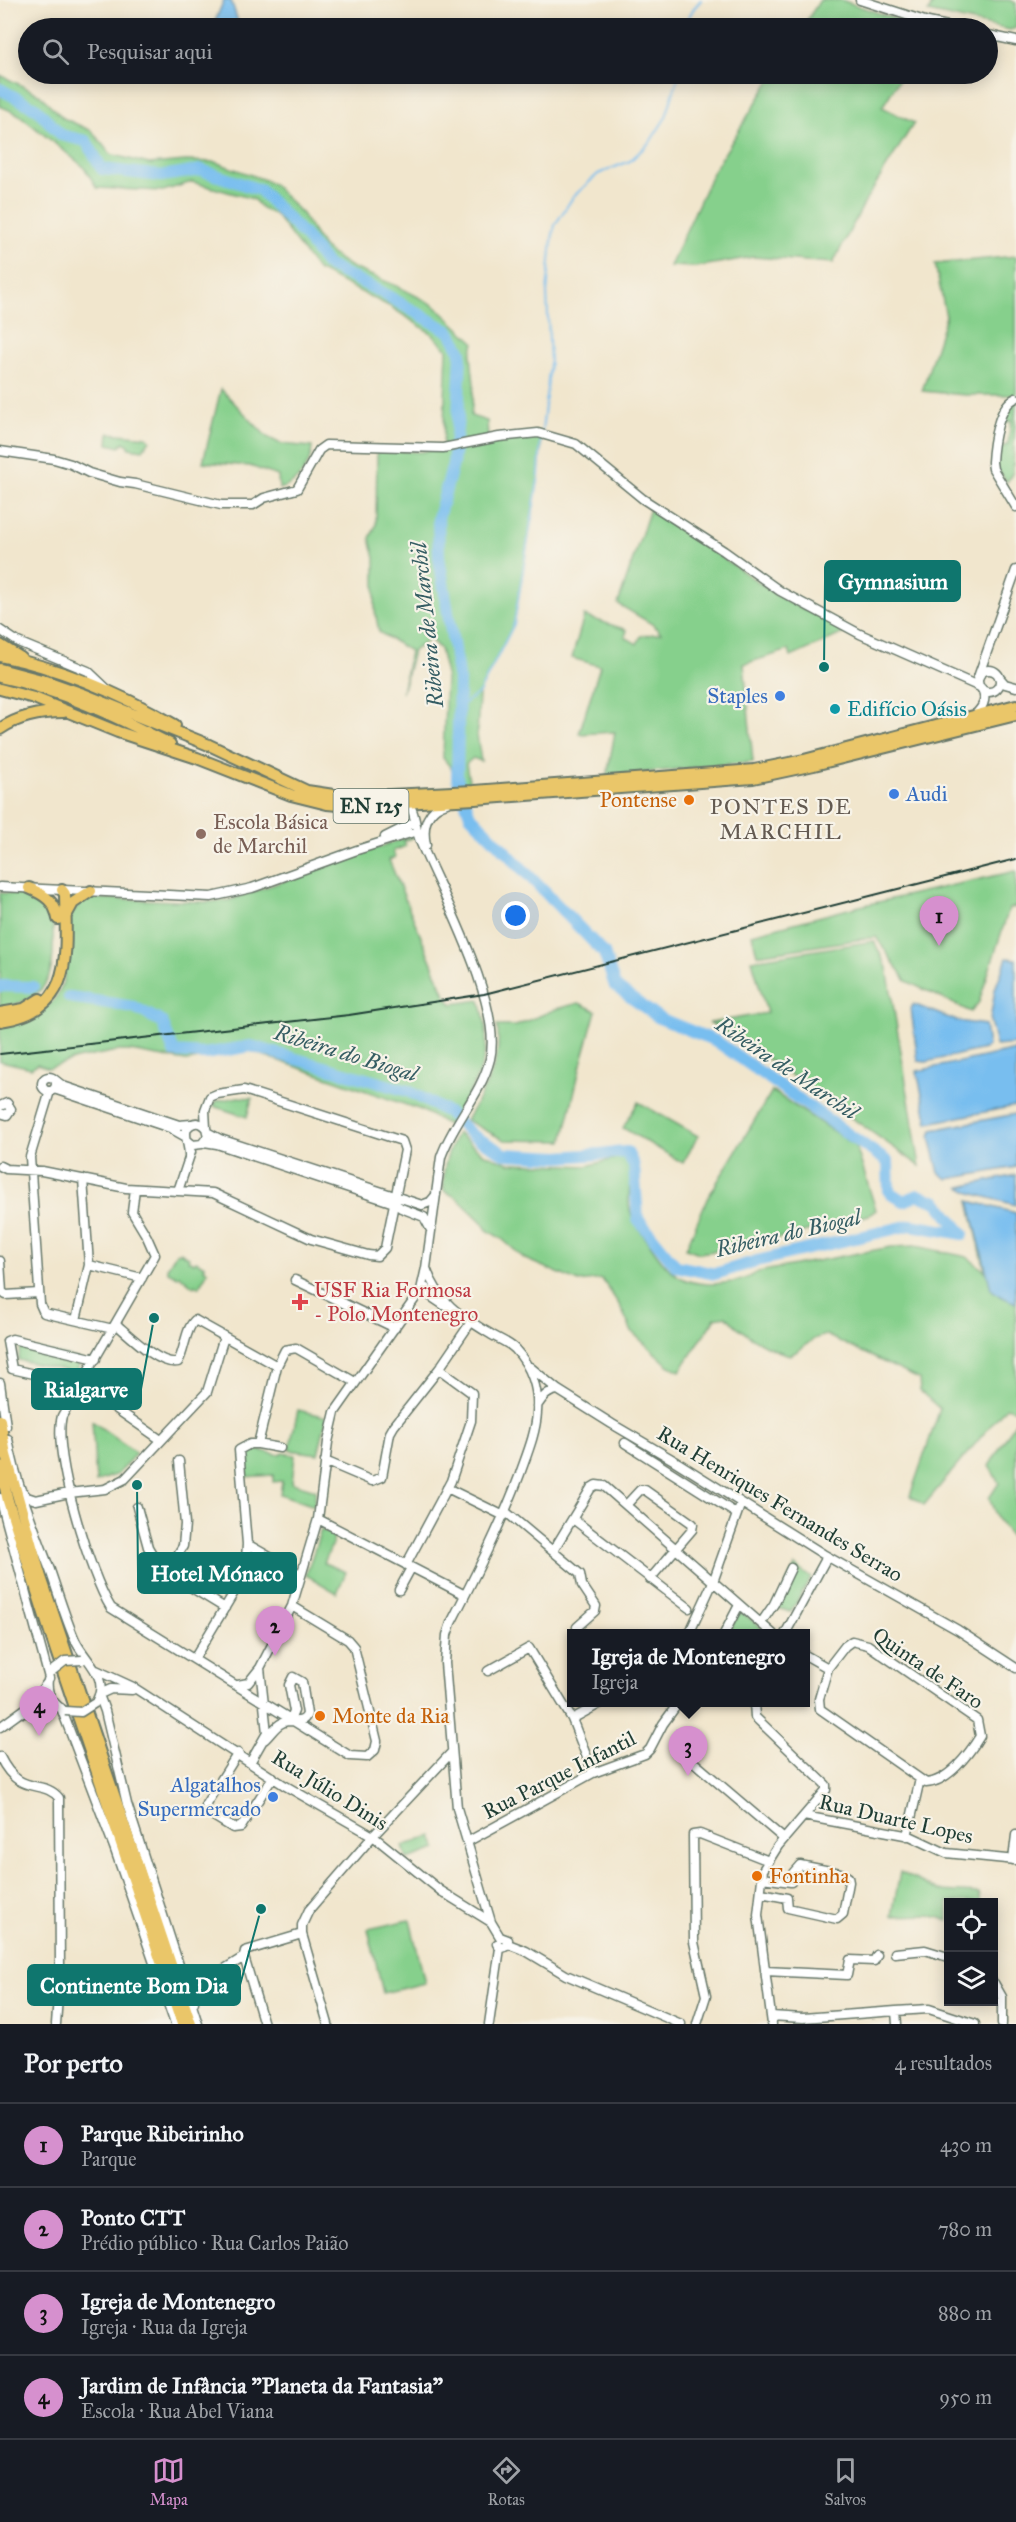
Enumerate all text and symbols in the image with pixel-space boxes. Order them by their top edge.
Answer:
search box [18,18,998,84]
icon: search [39,35,72,68]
text: Pesquisar aqui [87,38,212,65]
water label: Ribeira de Marchil [405,539,449,710]
callout: Gymnasium [825,561,960,601]
text: Gymnasium [838,568,949,595]
place label: Staples [707,683,768,709]
marker: Staples [773,689,787,703]
place label: Edifício Oásis [847,696,967,722]
marker: Edifício Oásis [828,702,842,716]
place label: Audi [905,781,948,807]
place label: Pontense [600,787,677,813]
marker: Audi [887,787,901,801]
road number: EN 125 [334,789,409,823]
marker: Pontense [682,793,696,807]
district label: PONTES DE MARCHIL [710,793,852,845]
place label: Escola Básica de Marchil [213,809,328,859]
marker: Escola Básica de Marchil [194,827,208,841]
pin: 1 [920,896,958,946]
your location [501,901,530,930]
water label: Ribeira de Marchil [710,1010,865,1127]
water label: Ribeira do Biogal [270,1018,423,1088]
water label: Ribeira do Biogal [712,1203,865,1263]
place label: USF Ria Formosa - Polo Montenegro [314,1277,478,1327]
marker: USF Ria Formosa - Polo Montenegro [291,1293,309,1311]
callout: Rialgarve [32,1369,141,1409]
text: Rialgarve [44,1376,128,1403]
street label: Rua Henriques Fernandes Serrao [652,1420,908,1588]
callout: Hotel Mónaco [138,1553,296,1593]
text: Hotel Mónaco [150,1560,284,1587]
pin: 2 [256,1606,294,1656]
street label: Quinta de Faro [868,1621,989,1715]
popup [567,1629,810,1707]
text: Igreja de Montenegro [591,1643,786,1670]
text: Igreja [591,1670,638,1694]
pin: 4 [20,1686,58,1736]
place label: Monte da Ria [332,1703,450,1729]
marker: Monte da Ria [313,1709,327,1723]
street label: Rua Parque Infantil [478,1725,640,1825]
pin: 3 [668,1726,708,1776]
street label: Rua Júlio Dinis [267,1744,393,1836]
place label: Algatalhos Supermercado [137,1772,261,1822]
street label: Rua Duarte Lopes [816,1789,976,1849]
marker: Algatalhos Supermercado [266,1790,280,1804]
place label: Fontinha [769,1863,850,1889]
marker: Fontinha [750,1869,764,1883]
map controls [944,1898,998,2006]
button: locate [944,1898,998,1952]
button: layers [944,1952,998,2006]
callout: Continente Bom Dia [28,1965,240,2005]
text: Continente Bom Dia [40,1972,229,1999]
text: Por perto [24,2047,123,2079]
text: 4 resultados [894,2051,992,2075]
text: Parque Ribeirinho [81,2120,244,2147]
text: 1 [40,2133,47,2157]
text: 430 m [940,2133,992,2157]
text: Parque [81,2147,137,2171]
text: Ponto CTT [81,2204,185,2231]
text: 2 [39,2217,48,2241]
text: 780 m [938,2217,992,2241]
text: Prédio público · Rua Carlos Paião [81,2231,348,2255]
text: Igreja de Montenegro [81,2288,275,2315]
text: 3 [40,2301,48,2325]
text: 880 m [938,2301,992,2325]
text: Igreja · Rua da Igreja [81,2315,248,2339]
text: Jardim de Infância "Planeta da Fantasia" [81,2372,443,2399]
text: 4 [38,2385,49,2409]
text: 950 m [939,2385,992,2409]
text: Escola · Rua Abel Viana [81,2399,274,2423]
tab: Mapa [150,2454,188,2509]
tab: Rotas [487,2454,525,2509]
tab: Salvos [825,2454,866,2509]

